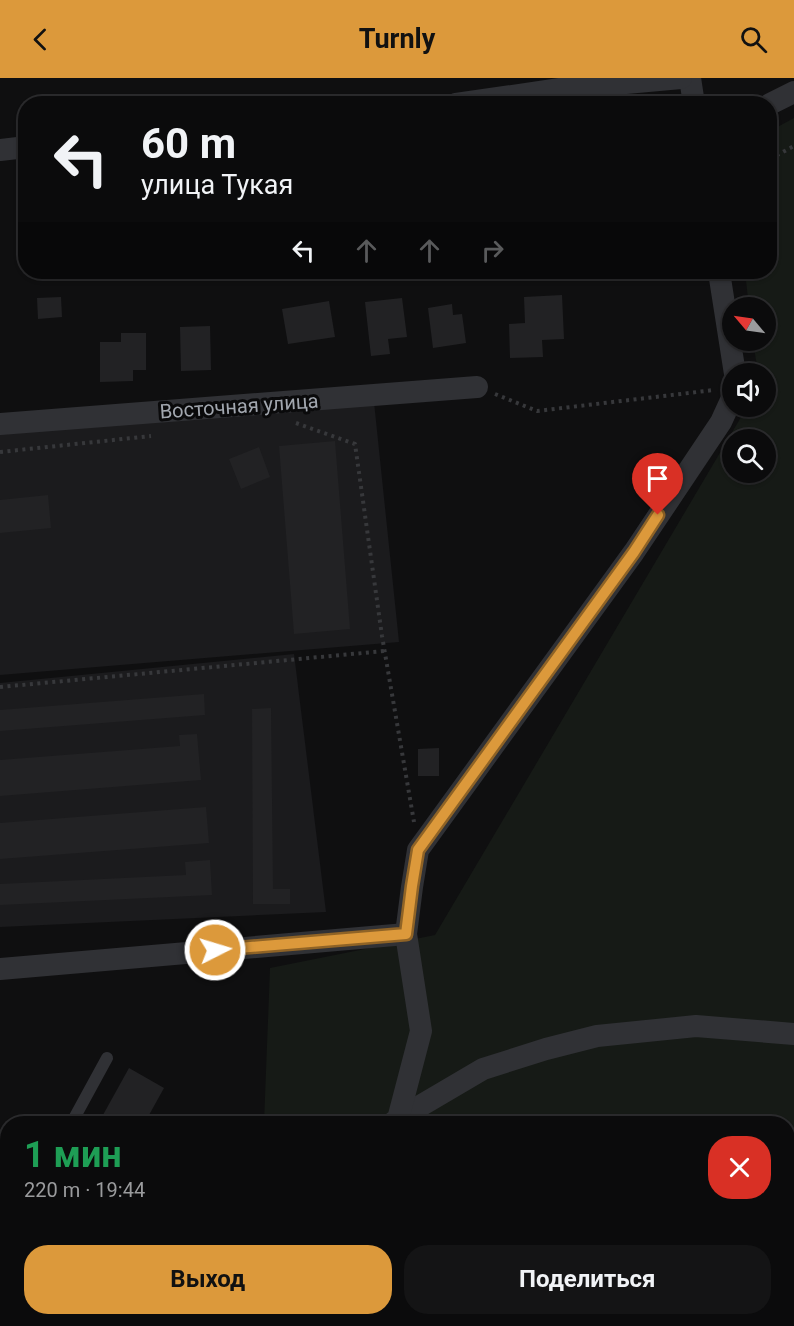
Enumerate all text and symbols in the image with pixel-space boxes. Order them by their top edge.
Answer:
icon: back [24,23,57,56]
text: Turnly [359,23,435,55]
icon: search [737,23,770,56]
text: 60 m [141,119,236,168]
icon: left [42,120,120,198]
text: улица Тукая [141,169,293,201]
icon: left [287,234,320,267]
icon: ahead [350,234,383,267]
icon: ahead [413,234,446,267]
icon: right [476,234,509,267]
north arrow [722,297,776,351]
map controls [722,297,776,483]
button: sound [722,363,776,417]
street label: Восточная улица [159,388,319,424]
button: search [722,429,776,483]
pin [632,453,683,515]
icon: arrive [641,462,674,495]
position arrow [183,918,247,982]
text: 1 мин [24,1134,122,1176]
button: close [708,1136,771,1199]
text: 220 m · 19:44 [24,1178,145,1202]
button: Выход [24,1245,392,1314]
button: Поделиться [404,1245,771,1314]

